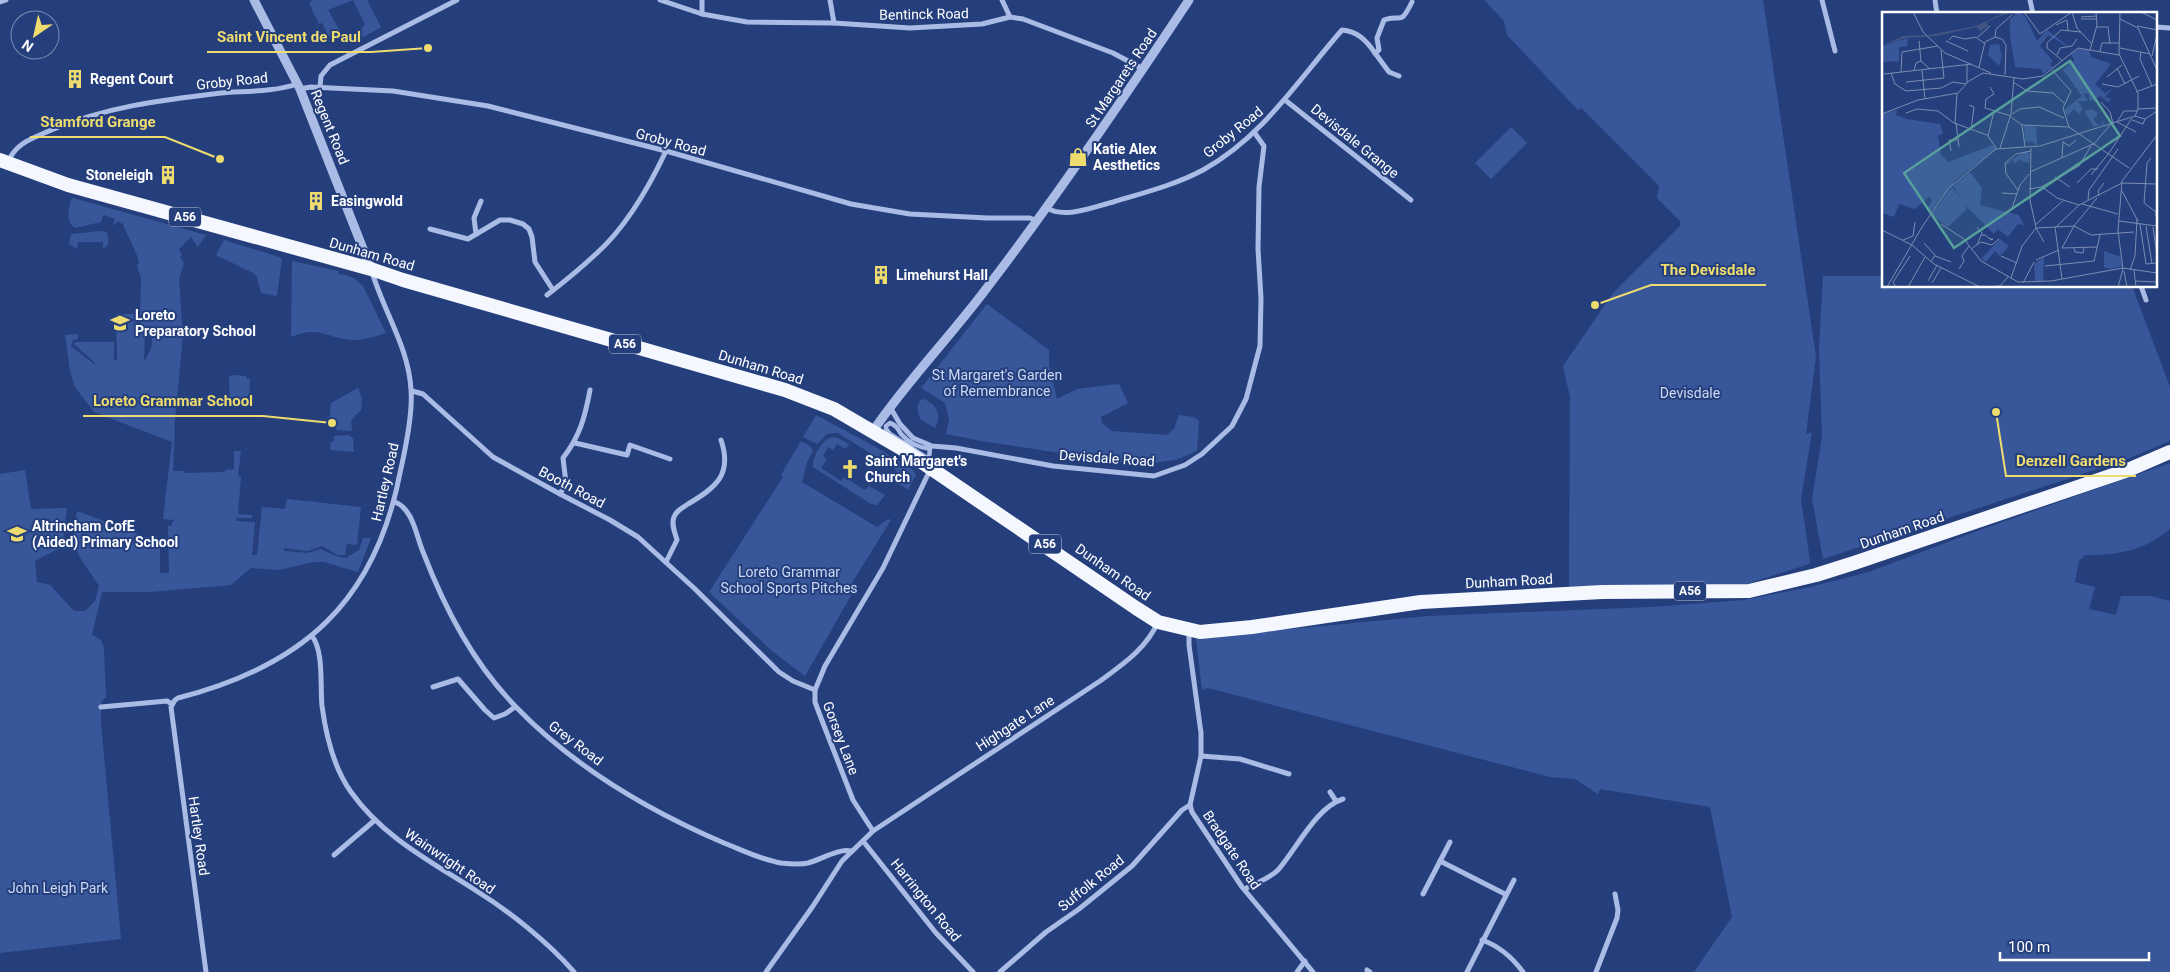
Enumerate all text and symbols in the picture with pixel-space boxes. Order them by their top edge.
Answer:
street label: Bentinck Road [879,5,969,23]
north arrow [10,10,60,60]
inset map [1882,12,2158,288]
callout: Saint Vincent de Paul [207,22,371,52]
street label: St Margarets Road [1082,26,1160,130]
text: Saint Vincent de Paul [217,28,361,46]
text: N [19,36,36,55]
building icon: Regent Court [64,68,86,90]
street label: Groby Road [195,69,269,93]
place label: Regent Court [90,71,174,87]
street label: Regent Road [308,87,352,167]
street label: Devisdale Grange [1308,101,1402,181]
street label: Groby Road [1200,103,1266,161]
callout: Stamford Grange [30,107,165,137]
text: Stamford Grange [40,113,156,131]
street label: Groby Road [634,125,708,159]
place label: Katie Alex Aesthetics [1093,141,1160,173]
shop icon: Katie Alex Aesthetics [1067,146,1089,168]
building icon: Stoneleigh [157,164,179,186]
place label: Stoneleigh [86,167,153,183]
building icon: Easingwold [305,190,327,212]
place label: Easingwold [331,193,403,209]
road number: A56 [169,208,201,226]
street label: Dunham Road [328,234,416,274]
callout: The Devisdale [1651,255,1766,285]
text: The Devisdale [1660,261,1756,279]
building icon: Limehurst Hall [870,264,892,286]
place label: Limehurst Hall [896,267,988,283]
place label: Loreto Preparatory School [135,307,256,339]
school or university icon: Loreto Preparatory School [109,312,131,334]
road number: A56 [609,334,641,354]
street label: Dunham Road [717,347,805,387]
park label: St Margaret's Garden of Remembrance [932,367,1062,399]
park label: Devisdale [1660,385,1720,401]
callout: Loreto Grammar School [83,386,263,416]
text: Loreto Grammar School [93,392,253,410]
street label: Hartley Road [368,441,402,523]
callout: Denzell Gardens [2006,446,2136,476]
street label: Devisdale Road [1059,447,1155,469]
text: Denzell Gardens [2016,452,2126,470]
place label: Saint Margaret's Church [865,453,967,485]
church icon: Saint Margaret's Church [839,458,861,480]
street label: Booth Road [536,463,608,511]
street label: Dunham Road [1858,508,1946,552]
place label: Altrincham CofE (Aided) Primary School [32,518,178,551]
school or university icon: Altrincham CofE (Aided) Primary School [6,523,28,545]
road number: A56 [1029,534,1061,554]
street label: Dunham Road [1072,540,1154,604]
park label: Loreto Grammar School Sports Pitches [720,564,858,596]
street label: Dunham Road [1465,571,1553,591]
road number: A56 [1674,582,1706,600]
street label: Highgate Lane [973,692,1057,754]
street label: Gorsey Lane [820,699,862,777]
street label: Grey Road [546,717,606,769]
street label: Hartley Road [185,795,213,877]
street label: Bradgate Road [1200,807,1264,893]
street label: Wainwright Road [402,825,498,897]
street label: Suffolk Road [1055,852,1127,914]
street label: Harrington Road [888,855,964,945]
park label: John Leigh Park [8,880,109,896]
scale bar [2000,930,2149,962]
text: 100 m [2008,938,2050,956]

